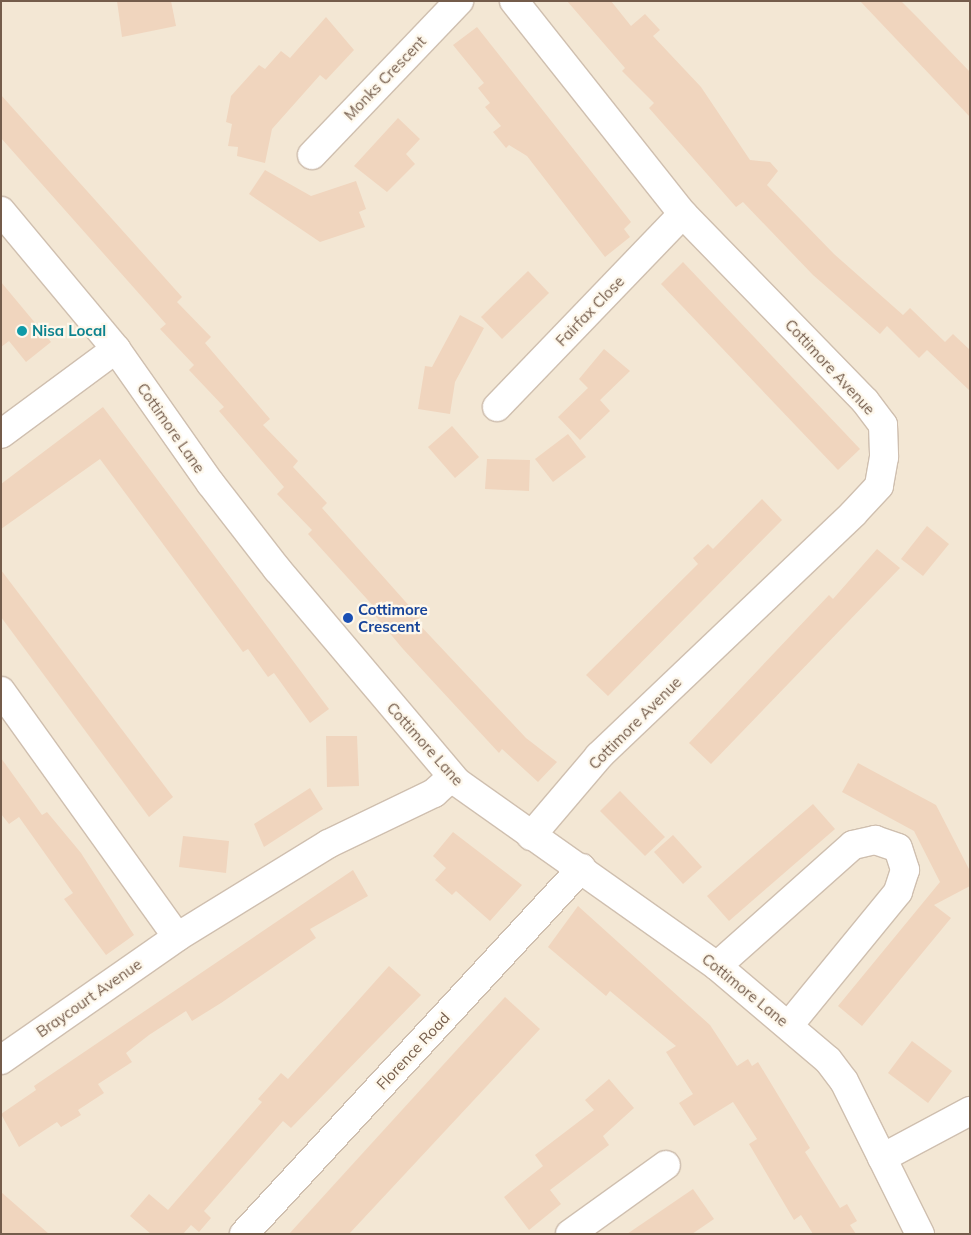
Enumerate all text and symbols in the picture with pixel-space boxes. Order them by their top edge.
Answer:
street label: Monks Crescent [340,32,430,124]
street label: Fairfax Close [552,272,628,350]
street label: Cottimore Avenue [781,316,879,418]
place label: Nisa Local [32,322,106,340]
marker: Nisa Local [16,325,28,337]
street label: Cottimore Lane [133,380,209,476]
place label: Cottimore Crescent [358,600,428,635]
marker: Cottimore Crescent [342,612,354,624]
street label: Cottimore Avenue [585,673,685,773]
street label: Cottimore Lane [383,699,467,789]
street label: Cottimore Lane [698,950,792,1030]
street label: Braycourt Avenue [33,955,145,1041]
street label: Florence Road [373,1009,453,1093]

